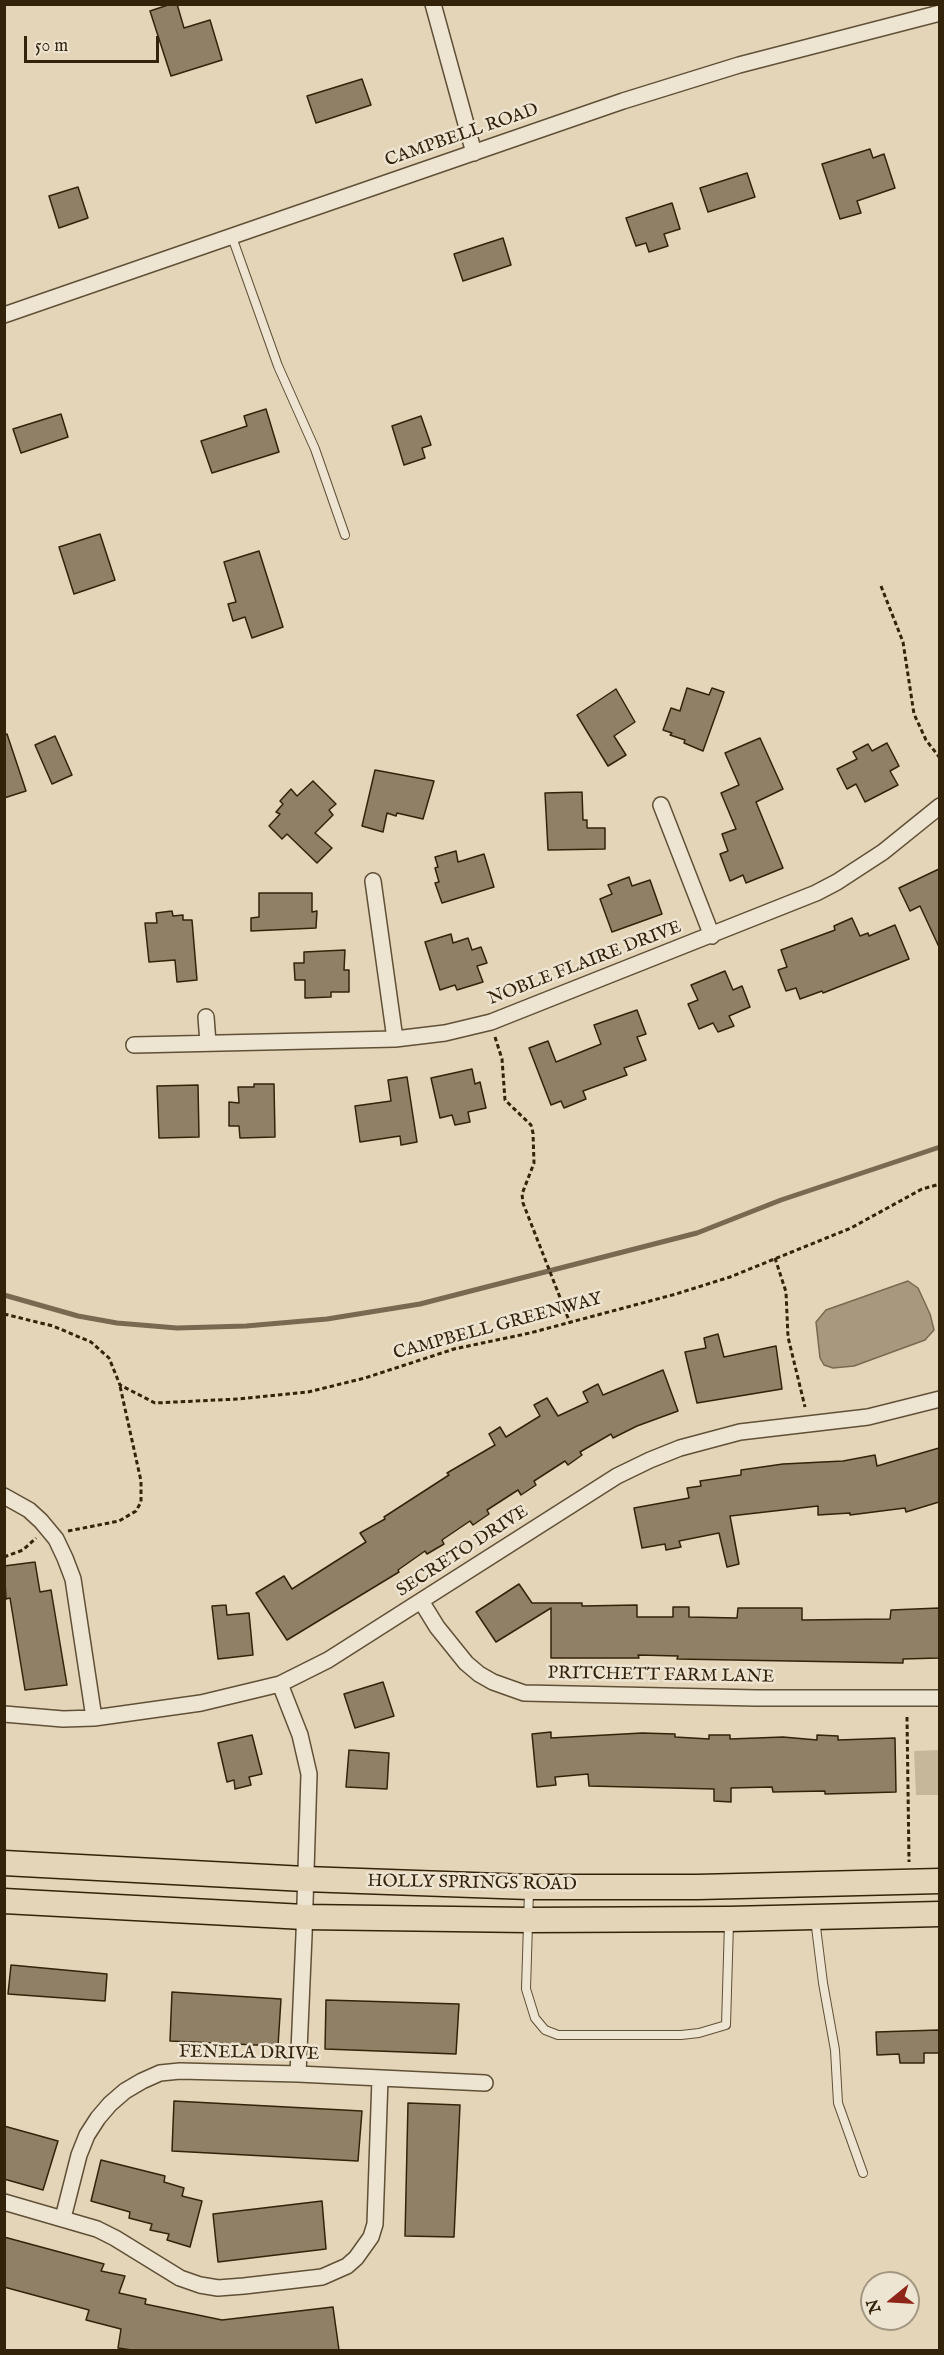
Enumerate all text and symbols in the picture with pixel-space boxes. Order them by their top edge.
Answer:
scale bar [27,24,162,62]
text: 50 m [35,35,68,58]
street label: CAMPBELL ROAD [383,100,541,172]
street label: NOBLE FLAIRE DRIVE [485,917,685,1011]
street label: CAMPBELL GREENWAY [391,1289,605,1365]
street label: SECRETO DRIVE [393,1501,533,1603]
street label: PRITCHETT FARM LANE [547,1663,775,1689]
street label: HOLLY SPRINGS ROAD [367,1871,577,1897]
street label: FENELA DRIVE [179,2042,319,2066]
north arrow [860,2271,920,2331]
text: N [863,2296,886,2316]

